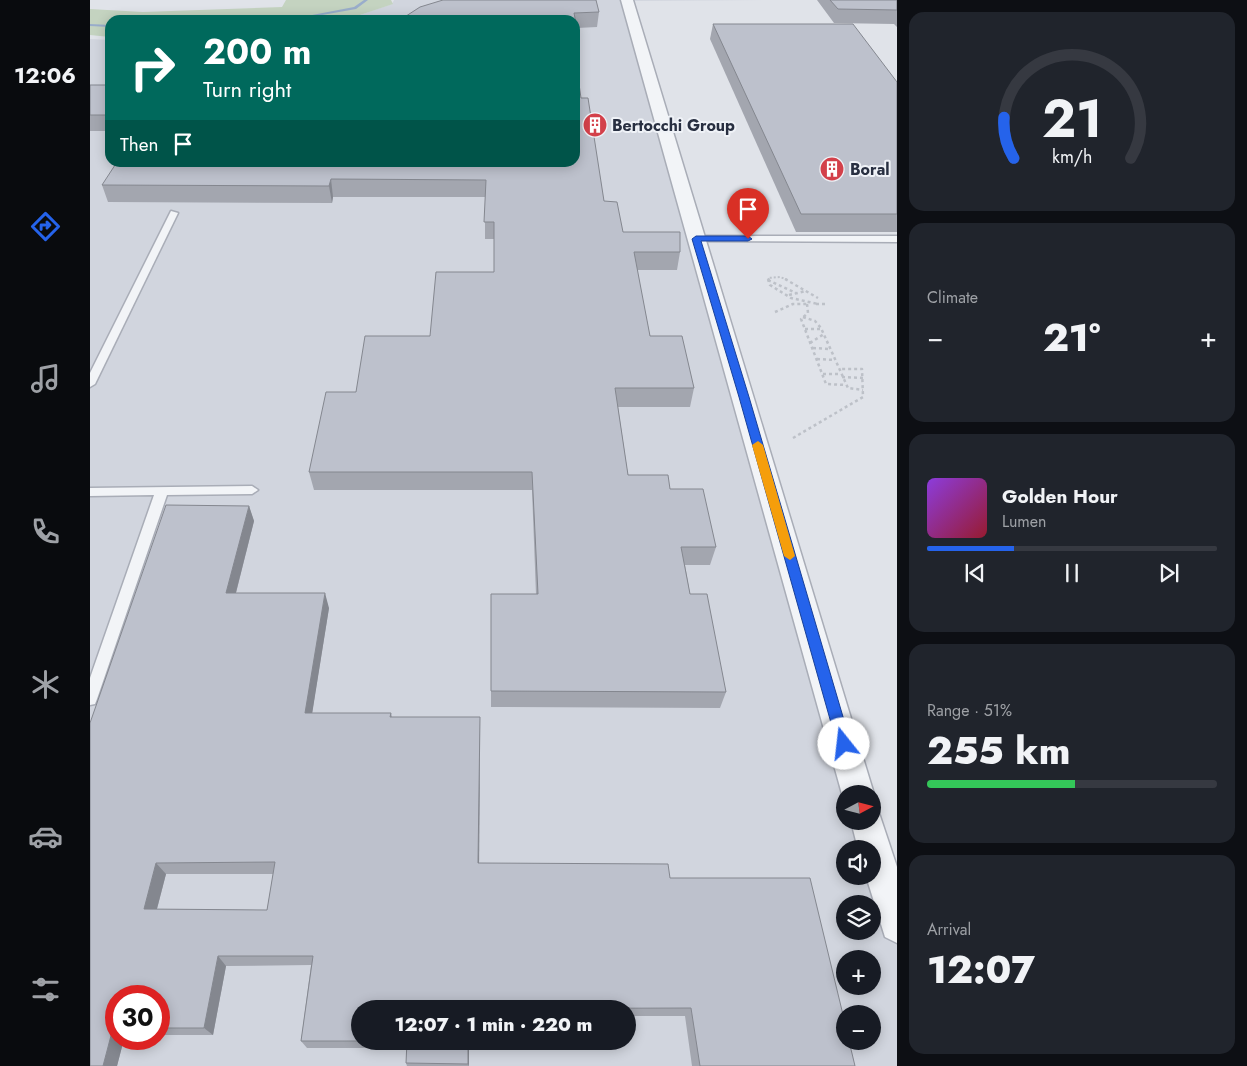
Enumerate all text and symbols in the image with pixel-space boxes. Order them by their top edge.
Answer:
text: 200 m [203,27,312,77]
icon: right [120,35,185,100]
text: 12:06 [14,59,76,91]
text: Turn right [203,73,291,105]
text: 21 [1042,81,1102,157]
building icon: Bertocchi Group [582,112,608,138]
place label: Bertocchi Group [612,114,735,137]
icon: arrive [169,130,197,158]
text: Then [120,131,159,158]
text: km/h [1052,144,1092,170]
building icon: Boral [819,156,845,182]
place label: Boral [850,158,890,181]
pin [727,188,769,239]
icon: arrive [734,195,762,223]
icon: directions [28,209,63,244]
text: Climate [927,286,978,309]
text: 21° [1043,310,1100,365]
text: − [927,317,944,358]
text: + [1200,317,1217,358]
icon: music [28,361,63,396]
text: Golden Hour [1002,483,1118,510]
text: Lumen [1002,510,1046,533]
icon: phone [28,514,63,549]
icon: previous [961,559,989,587]
icon: pause [1058,559,1086,587]
icon: next [1155,559,1183,587]
icon: climate [28,667,63,702]
text: Range · 51% [927,699,1012,722]
position arrow [817,717,869,769]
text: 255 km [927,723,1070,778]
north arrow [836,785,881,830]
map controls [836,785,881,1050]
icon: car [28,819,63,854]
button: sound [836,840,881,885]
button: layers [836,895,881,940]
text: Arrival [927,918,971,941]
text: 12:07 [927,942,1035,997]
button: + [836,950,881,995]
icon: filters [28,972,63,1007]
speed limit sign: 30 [105,985,170,1050]
button: − [836,1005,881,1050]
text: 12:07 · 1 min · 220 m [395,1011,592,1038]

